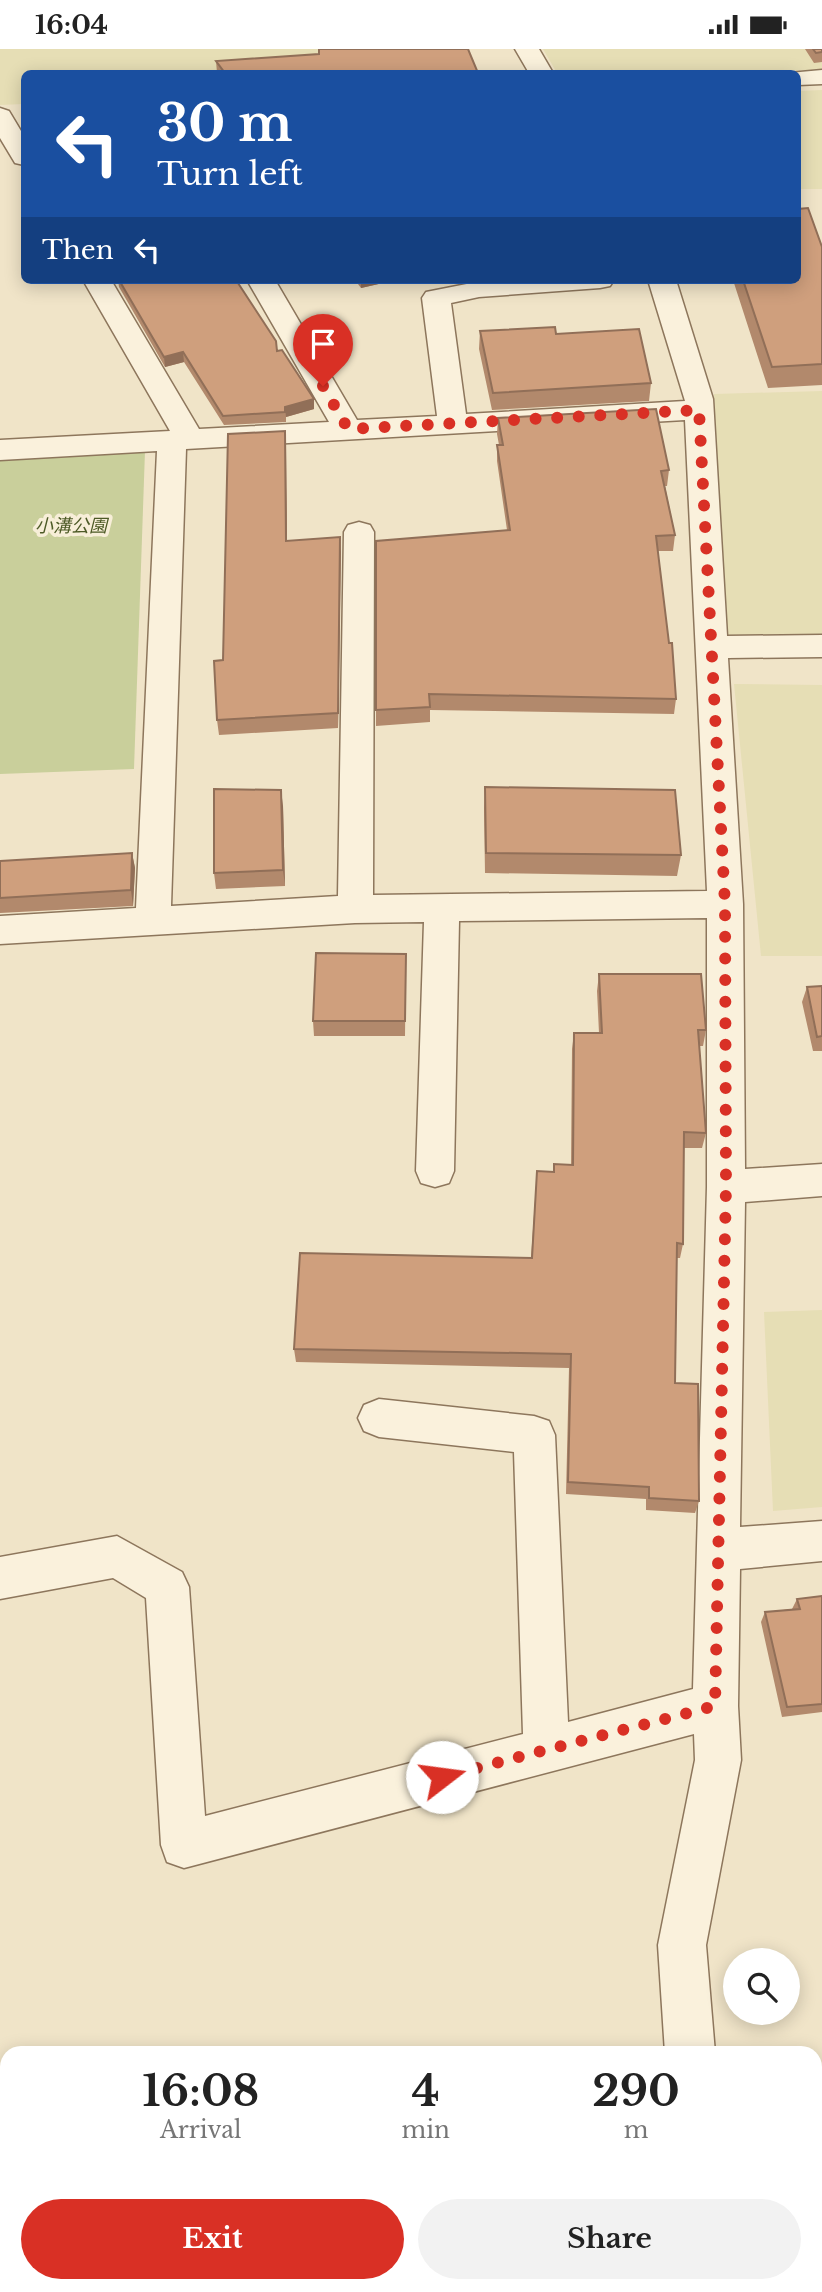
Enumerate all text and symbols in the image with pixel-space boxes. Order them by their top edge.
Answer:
text: 16:04 [35,9,108,41]
text: 30 m [157,93,292,154]
icon: left [42,98,133,189]
text: Turn left [157,154,303,194]
icon: left [128,231,166,269]
text: Then [42,234,114,266]
pin [293,314,353,386]
icon: arrive [304,325,342,363]
park label: 小溝公園 [35,515,110,537]
position arrow [405,1740,479,1814]
map controls [723,1948,800,2025]
button: search [723,1948,800,2025]
text: 16:08 [142,2065,259,2117]
text: 4 [412,2065,440,2117]
text: 290 [592,2065,680,2117]
text: Arrival [160,2116,242,2144]
text: min [402,2116,450,2144]
text: m [624,2116,648,2144]
button: Exit [21,2199,404,2279]
button: Share [418,2199,801,2279]

